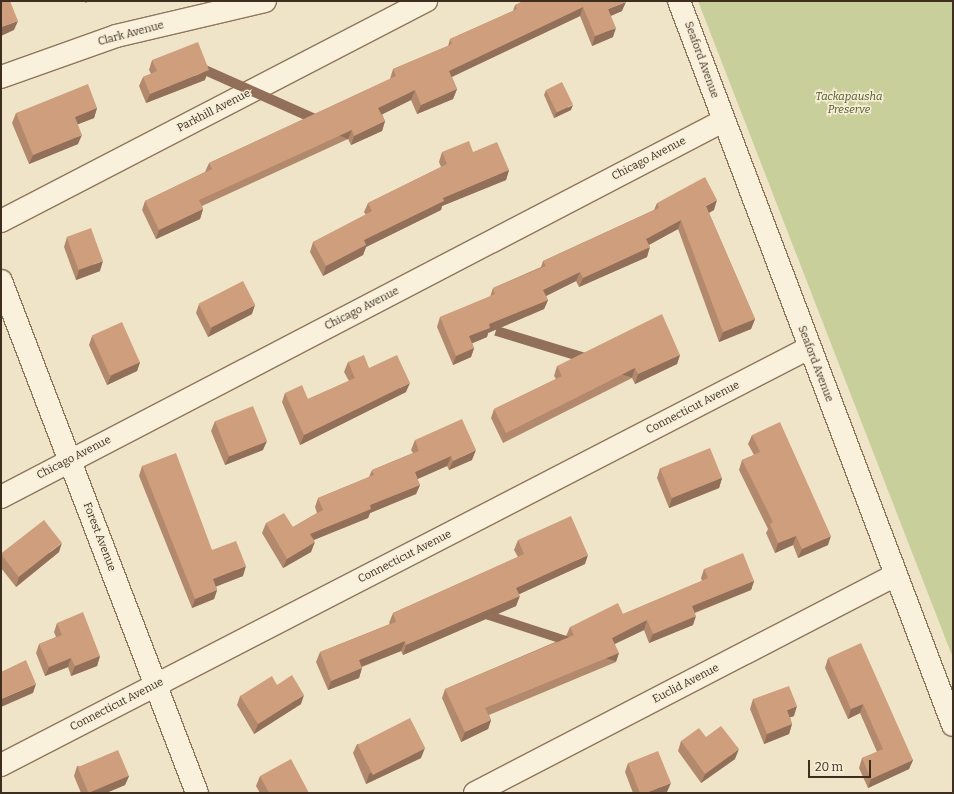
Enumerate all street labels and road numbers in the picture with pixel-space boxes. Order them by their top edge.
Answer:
street label: Clark Avenue [97,19,165,49]
street label: Seaford Avenue [681,20,721,100]
street label: Parkhill Avenue [175,87,253,135]
street label: Chicago Avenue [610,135,688,183]
street label: Chicago Avenue [323,285,401,333]
street label: Seaford Avenue [794,324,836,404]
street label: Connecticut Avenue [644,379,742,437]
street label: Chicago Avenue [35,434,113,482]
street label: Forest Avenue [80,501,118,573]
street label: Connecticut Avenue [356,528,454,586]
street label: Euclid Avenue [651,662,721,706]
street label: Connecticut Avenue [68,676,166,734]

